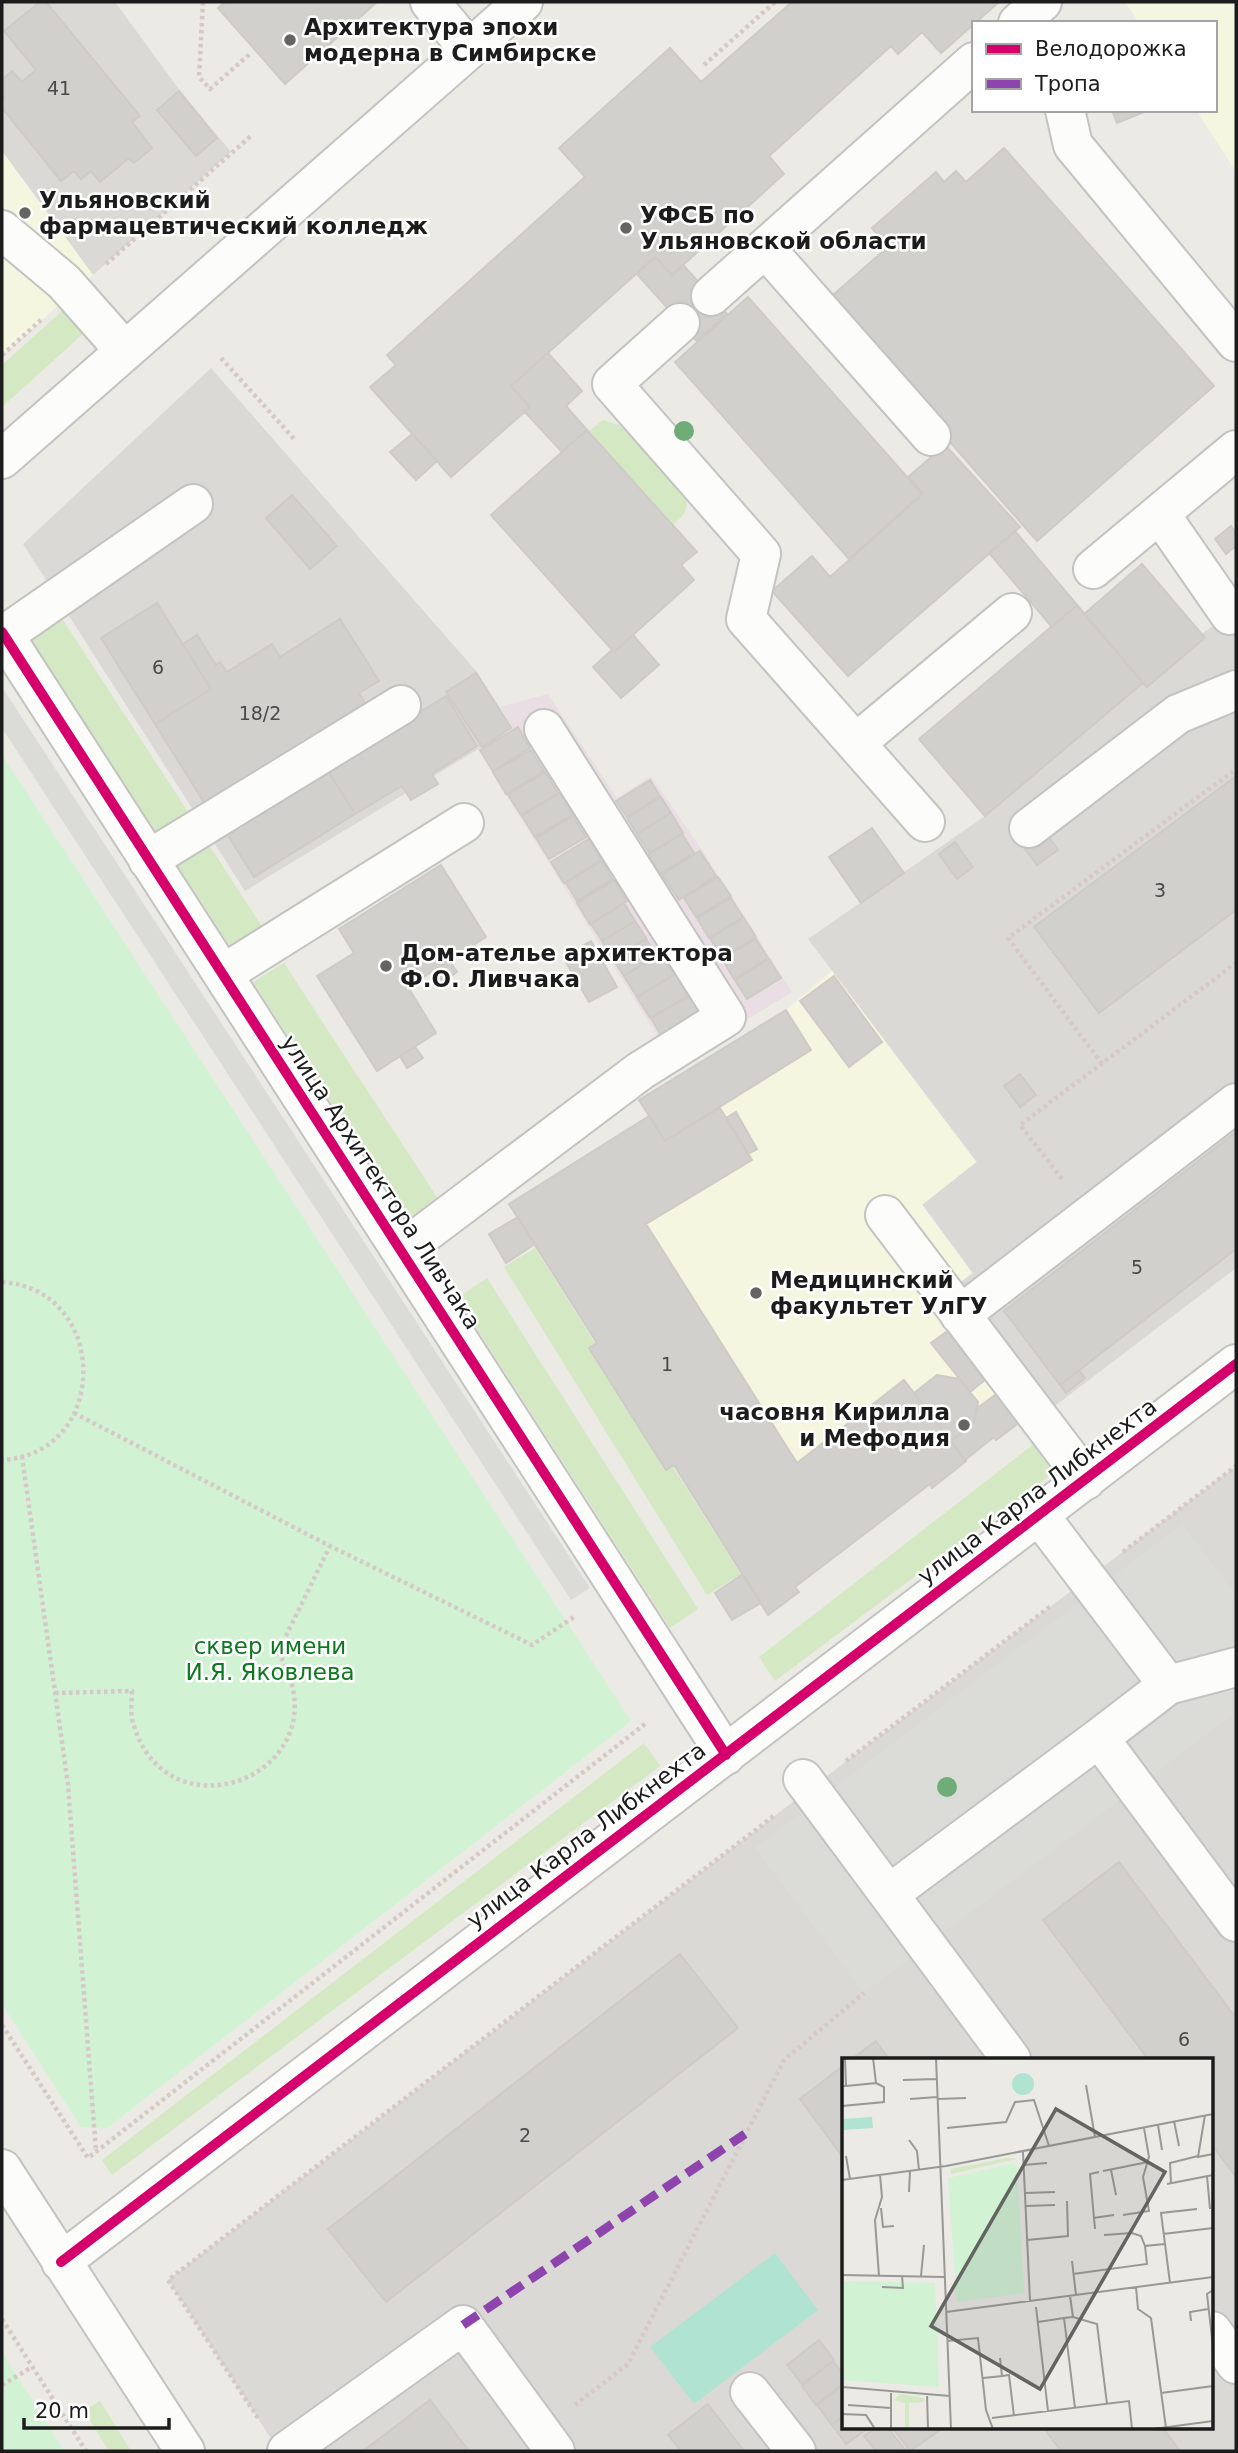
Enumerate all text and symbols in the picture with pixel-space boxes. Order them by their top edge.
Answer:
place label: Архитектура эпохи модерна в Симбирске [304,14,597,66]
legend [972,21,1217,112]
marker: Архитектура эпохи модерна в Симбирске [282,32,298,48]
text: Велодорожка [1035,37,1187,61]
text: Тропа [1034,72,1101,96]
house number: 41 [47,77,71,99]
place label: Ульяновский фaрмацевтический колледж [39,187,428,239]
place label: УФСБ по Ульяновской области [640,202,927,254]
marker: Ульяновский фaрмацевтический колледж [17,205,33,221]
marker: УФСБ по Ульяновской области [618,220,634,236]
house number: 6 [152,656,164,678]
house number: 18/2 [239,702,281,724]
house number: 3 [1154,879,1166,901]
place label: Дом-ателье архитектора Ф.О. Ливчака [400,940,733,992]
marker: Дом-ателье архитектора Ф.О. Ливчака [378,958,394,974]
street label: улица Архитектора Ливчака [276,1030,486,1334]
house number: 5 [1131,1256,1143,1278]
place label: Медицинский факультет УлГУ [770,1267,988,1319]
marker: Медицинский факультет УлГУ [748,1285,764,1301]
house number: 1 [661,1353,673,1375]
street label: улица Карла Либкнехта [913,1393,1161,1589]
place label: часовня Кирилла и Мефодия [719,1399,950,1451]
marker: часовня Кирилла и Мефодия [956,1417,972,1433]
park label: сквер имени И.Я. Яковлева [185,1633,355,1685]
street label: улица Карла Либкнехта [462,1737,710,1933]
house number: 6 [1178,2028,1190,2050]
inset map [842,2058,1214,2428]
house number: 2 [519,2124,531,2146]
scale bar [24,2386,170,2430]
text: 20 m [35,2399,89,2423]

